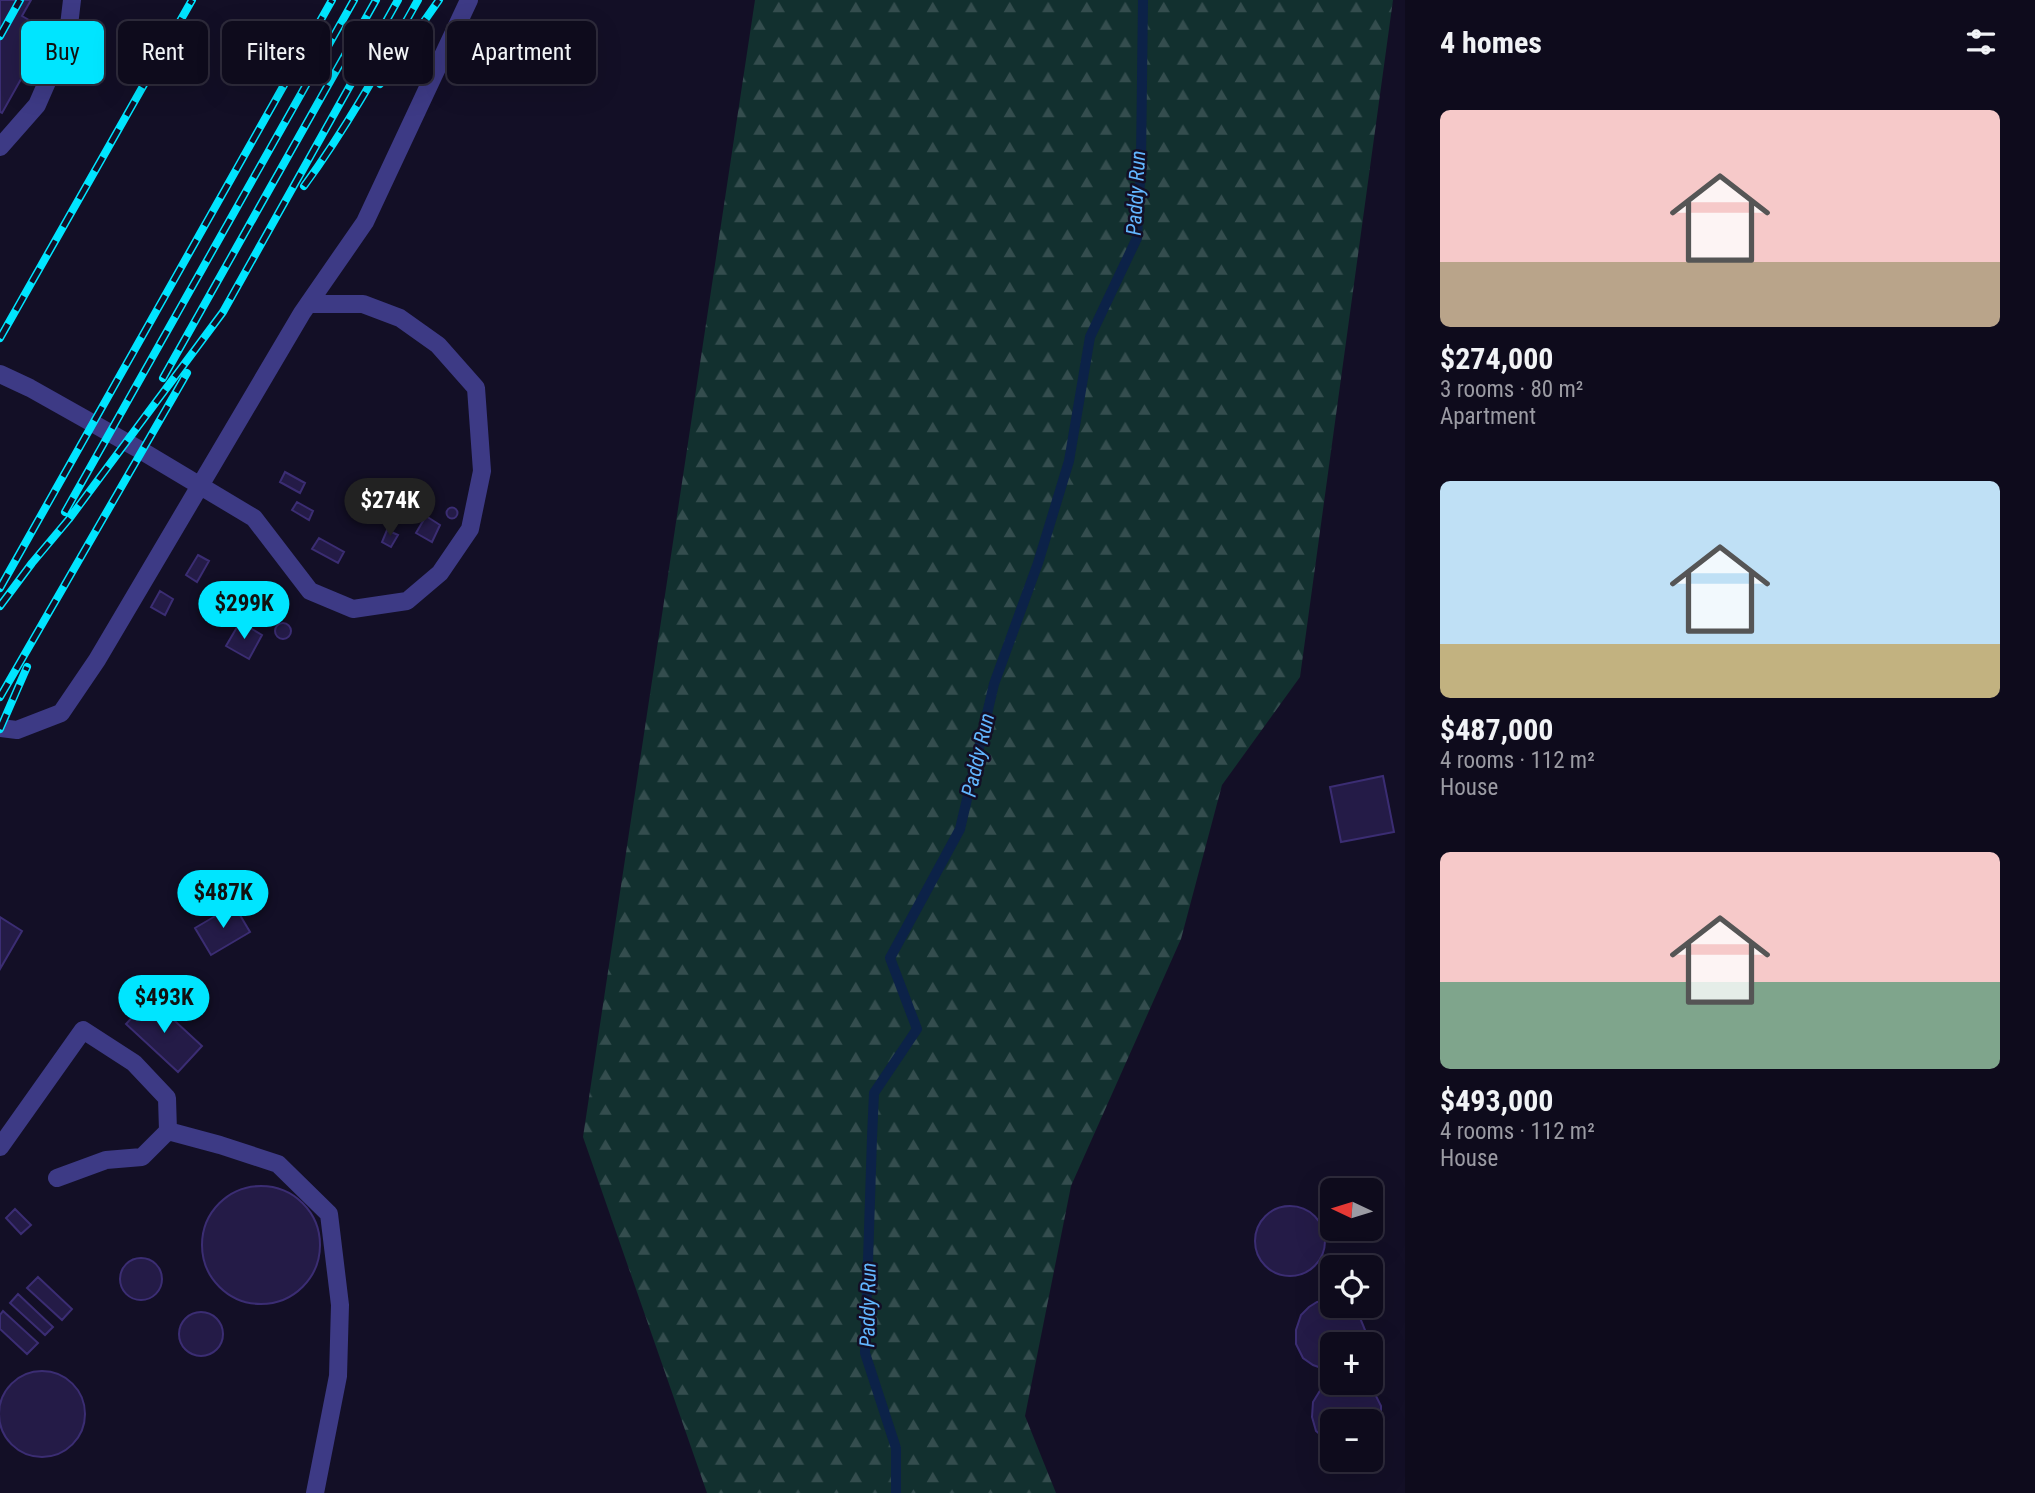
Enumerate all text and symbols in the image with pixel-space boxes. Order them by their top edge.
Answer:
chip: Buy [21,21,104,84]
chip: Rent [118,21,208,84]
chip: Filters [222,21,330,84]
chip: New [344,21,433,84]
chip: Apartment [447,21,596,84]
icon: filters [1962,23,2000,61]
text: 4 homes [1440,25,1542,60]
water label: Paddy Run [1122,150,1150,236]
icon: home [1657,155,1783,281]
text: $274,000 [1440,341,1553,376]
text: 3 rooms · 80 m² [1440,376,1583,403]
text: Apartment [1440,403,1536,430]
pin: $274K [341,478,439,538]
text: $274K [360,487,420,514]
icon: home [1657,526,1783,652]
pin: $299K [195,582,293,641]
text: $299K [214,590,274,617]
water label: Paddy Run [957,711,999,799]
text: $487,000 [1440,712,1553,747]
text: 4 rooms · 112 m² [1440,747,1595,774]
text: House [1440,774,1498,801]
pin: $487K [174,870,272,930]
text: $487K [193,879,253,906]
icon: home [1657,897,1783,1023]
pin: $493K [115,976,213,1035]
text: $493K [134,984,194,1011]
text: $493,000 [1440,1083,1553,1118]
text: 4 rooms · 112 m² [1440,1118,1595,1145]
text: House [1440,1145,1498,1172]
north arrow [1320,1178,1382,1241]
map controls [1320,1178,1383,1472]
button: locate [1320,1255,1383,1318]
water label: Paddy Run [855,1262,881,1348]
button: + [1320,1332,1383,1395]
button: − [1320,1409,1383,1472]

